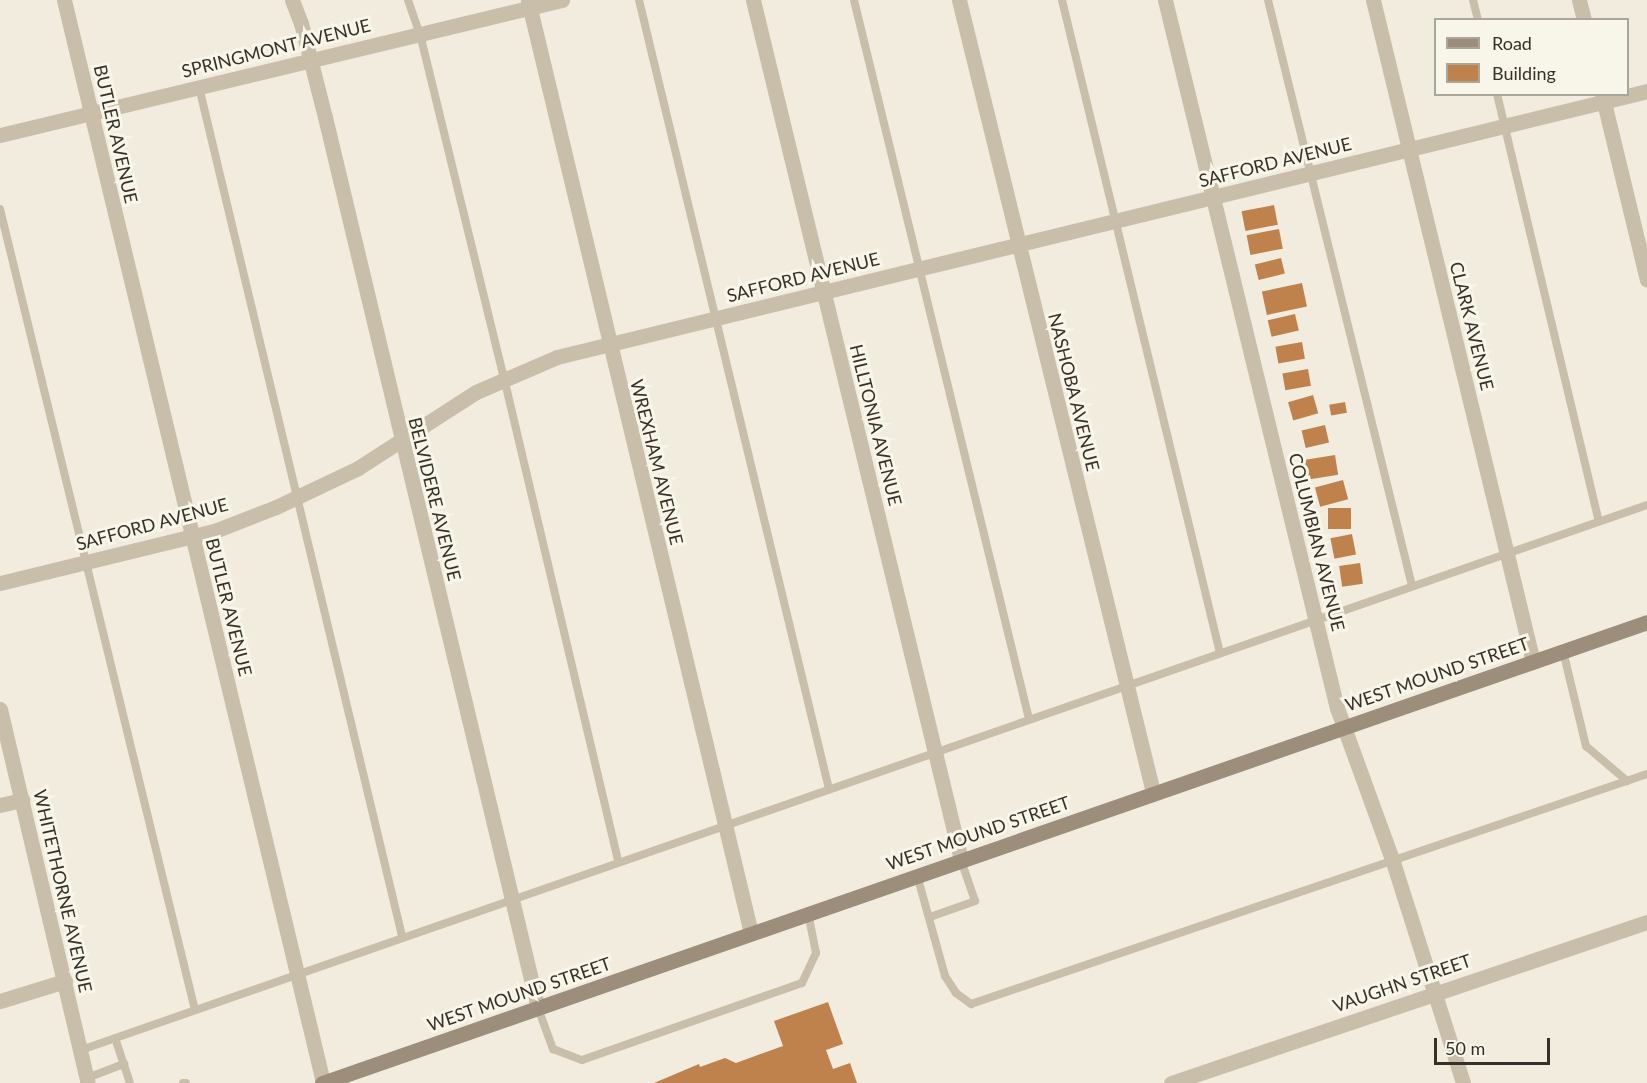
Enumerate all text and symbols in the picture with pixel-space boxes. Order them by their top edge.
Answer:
street label: SPRINGMONT AVENUE [179,14,373,82]
legend [1434,18,1629,96]
text: Road [1492,32,1532,54]
street label: BUTLER AVENUE [89,62,143,206]
text: Building [1492,62,1556,84]
street label: SAFFORD AVENUE [1196,133,1354,191]
street label: SAFFORD AVENUE [724,248,882,306]
street label: CLARK AVENUE [1446,259,1498,393]
street label: NASHOBA AVENUE [1044,310,1104,474]
street label: HILLTONIA AVENUE [845,341,907,509]
street label: WREXHAM AVENUE [626,377,688,547]
street label: BELVIDERE AVENUE [404,415,466,583]
street label: COLUMBIAN AVENUE [1284,450,1350,634]
street label: SAFFORD AVENUE [73,493,231,555]
street label: BUTLER AVENUE [201,535,257,679]
street label: WEST MOUND STREET [1342,632,1532,716]
street label: WHITETHORNE AVENUE [29,787,97,995]
street label: WEST MOUND STREET [883,791,1073,875]
street label: VAUGHN STREET [1330,949,1474,1017]
street label: WEST MOUND STREET [424,952,614,1036]
scale bar [1437,1026,1552,1064]
text: 50 m [1445,1037,1485,1059]

